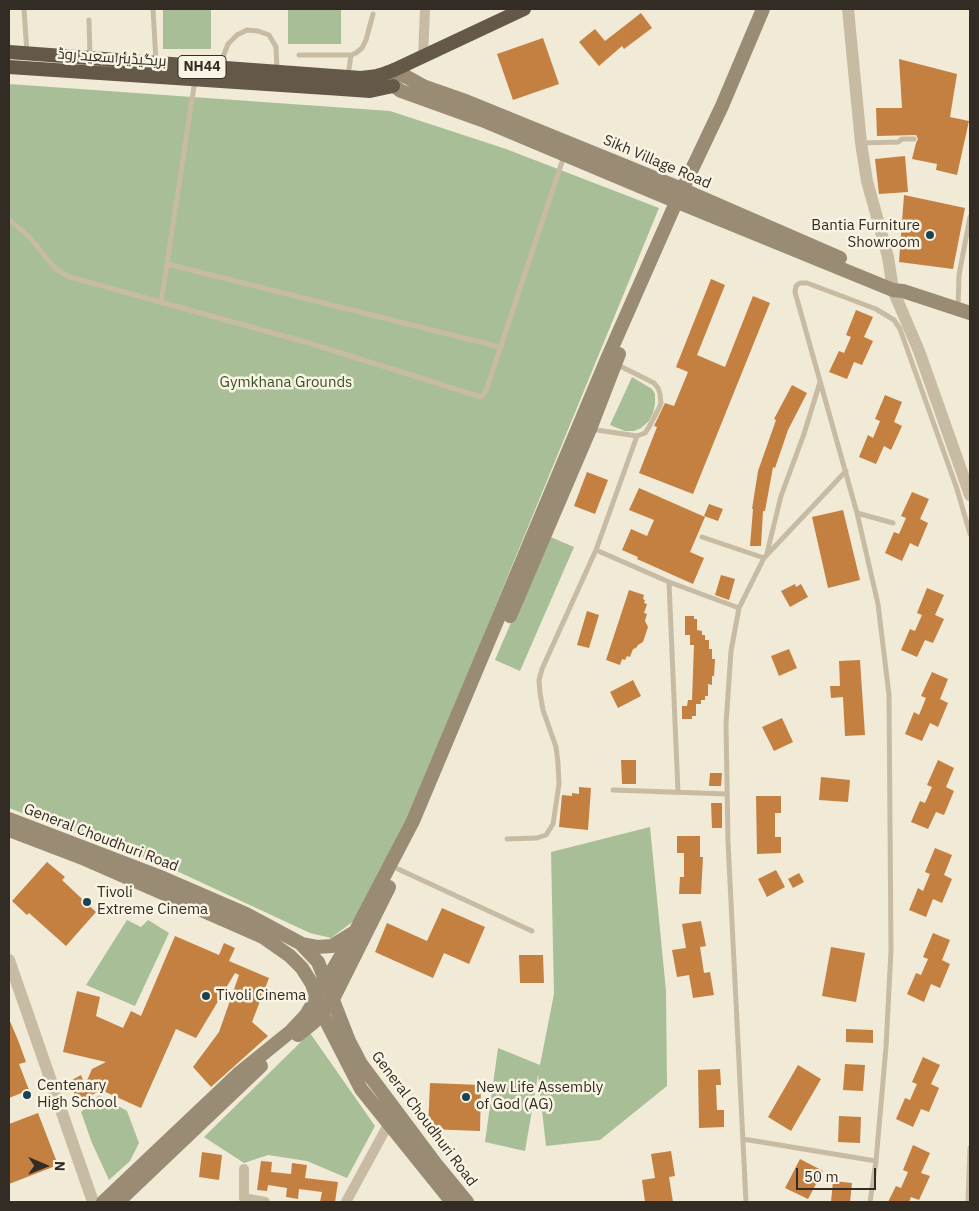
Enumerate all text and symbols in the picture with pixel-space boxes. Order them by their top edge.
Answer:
street label: بریگیڈیئر سعید روڈ [57,45,167,71]
road number: NH44 [178,56,226,78]
street label: Sikh Village Road [600,131,714,193]
place label: Bantia Furniture Showroom [811,217,920,252]
marker: Bantia Furniture Showroom [924,229,936,241]
park label: Gymkhana Grounds [220,374,352,392]
street label: General Choudhuri Road [21,800,181,876]
place label: Tivoli Extreme Cinema [97,884,208,919]
marker: Tivoli Extreme Cinema [81,896,93,908]
place label: Tivoli Cinema [216,987,306,1005]
marker: Tivoli Cinema [200,990,212,1002]
street label: General Choudhuri Road [367,1048,481,1190]
place label: Centenary High School [37,1077,117,1112]
place label: New Life Assembly of God (AG) [476,1079,603,1114]
marker: Centenary High School [21,1089,33,1101]
marker: New Life Assembly of God (AG) [460,1091,472,1103]
north arrow [20,1141,70,1191]
scale bar [799,1158,879,1190]
text: N [51,1161,69,1171]
text: 50 m [804,1167,839,1186]

